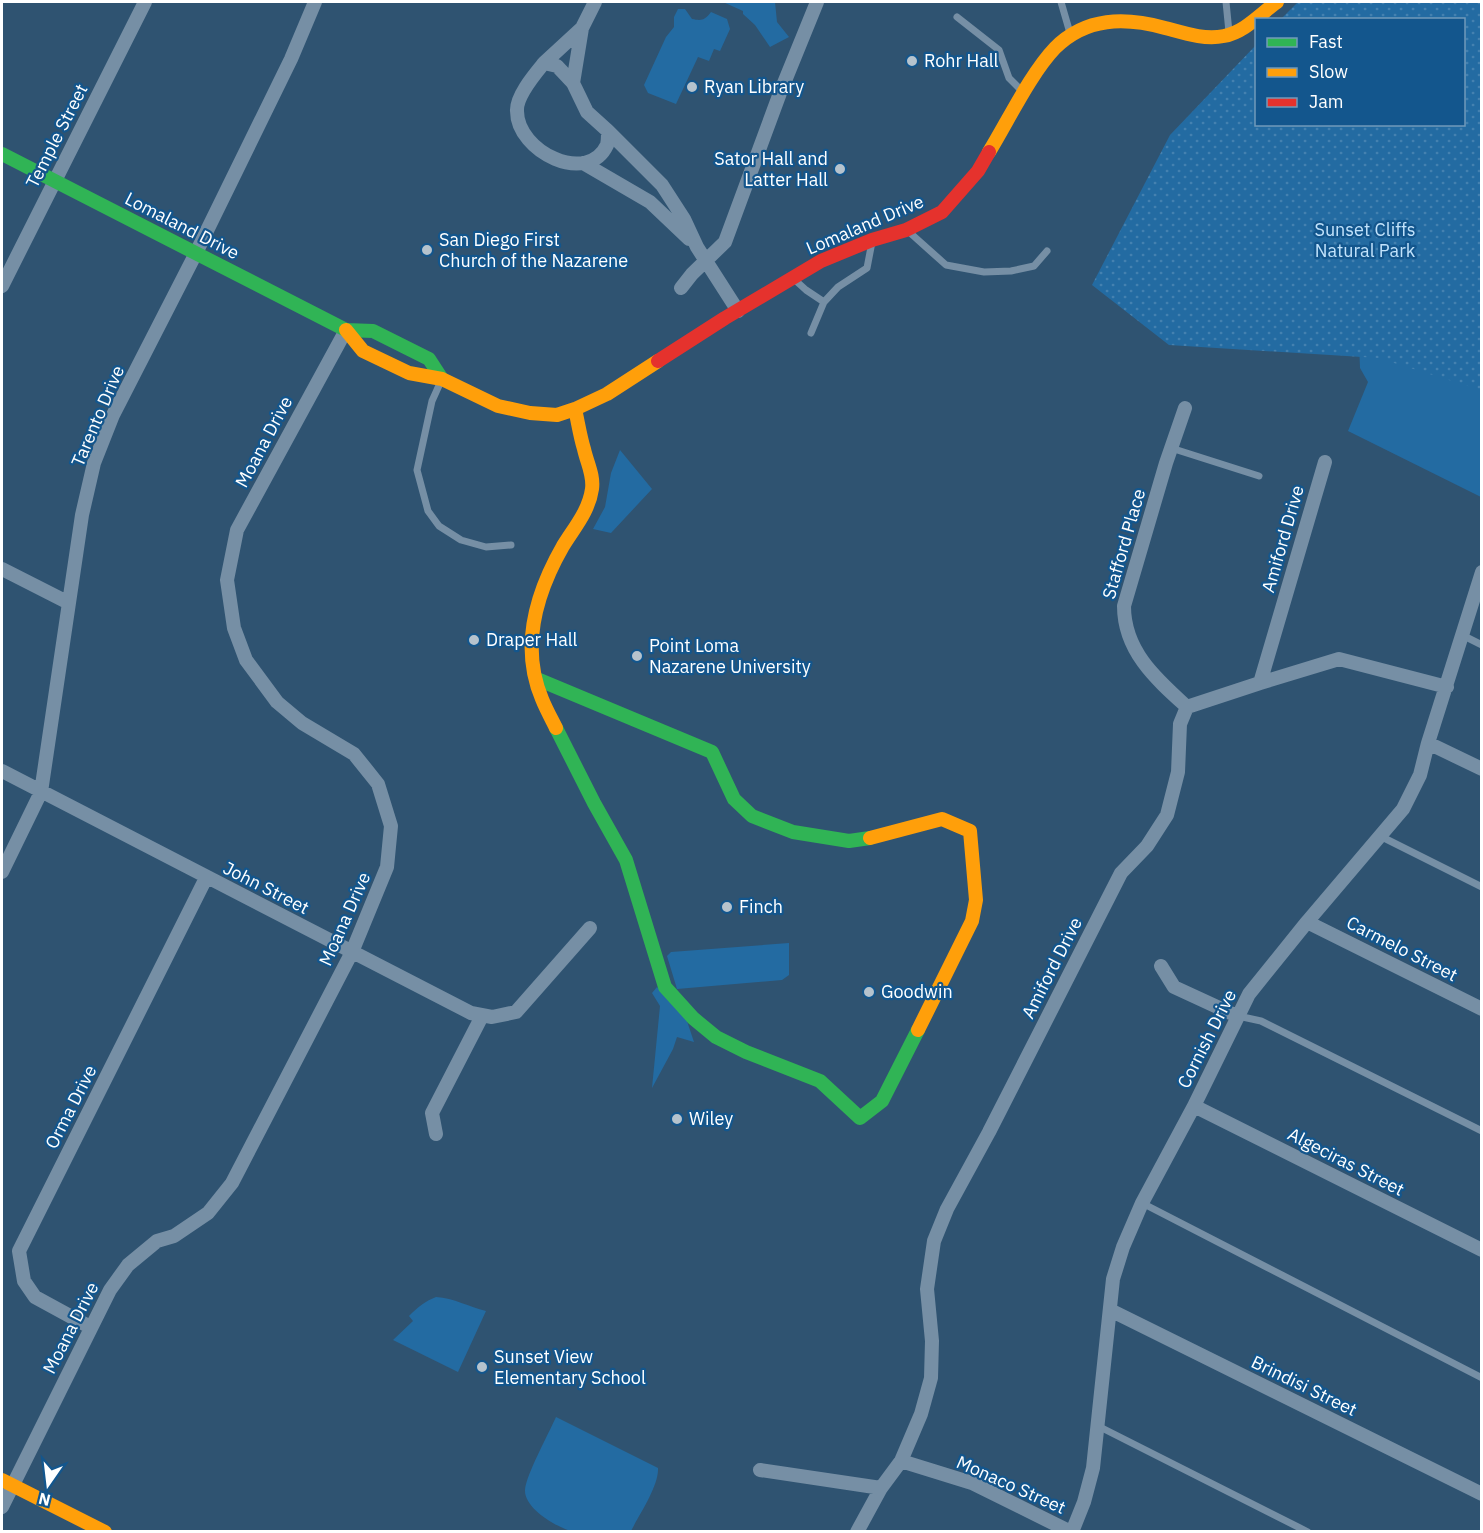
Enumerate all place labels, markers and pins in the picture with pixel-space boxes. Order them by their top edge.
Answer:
place label: Rohr Hall [924,49,999,72]
marker: Rohr Hall [905,54,919,68]
place label: Ryan Library [704,75,804,98]
marker: Ryan Library [685,80,699,94]
place label: Sator Hall and Latter Hall [714,147,828,191]
marker: Sator Hall and Latter Hall [833,162,847,176]
place label: San Diego First Church of the Nazarene [439,228,628,272]
marker: San Diego First Church of the Nazarene [420,243,434,257]
place label: Draper Hall [486,628,578,651]
marker: Draper Hall [467,633,481,647]
place label: Point Loma Nazarene University [649,634,811,678]
marker: Point Loma Nazarene University [630,649,644,663]
place label: Finch [739,895,783,918]
marker: Finch [720,900,734,914]
place label: Goodwin [881,980,953,1003]
marker: Goodwin [862,985,876,999]
place label: Wiley [689,1107,733,1130]
marker: Wiley [670,1112,684,1126]
place label: Sunset View Elementary School [494,1345,646,1389]
marker: Sunset View Elementary School [475,1360,489,1374]

